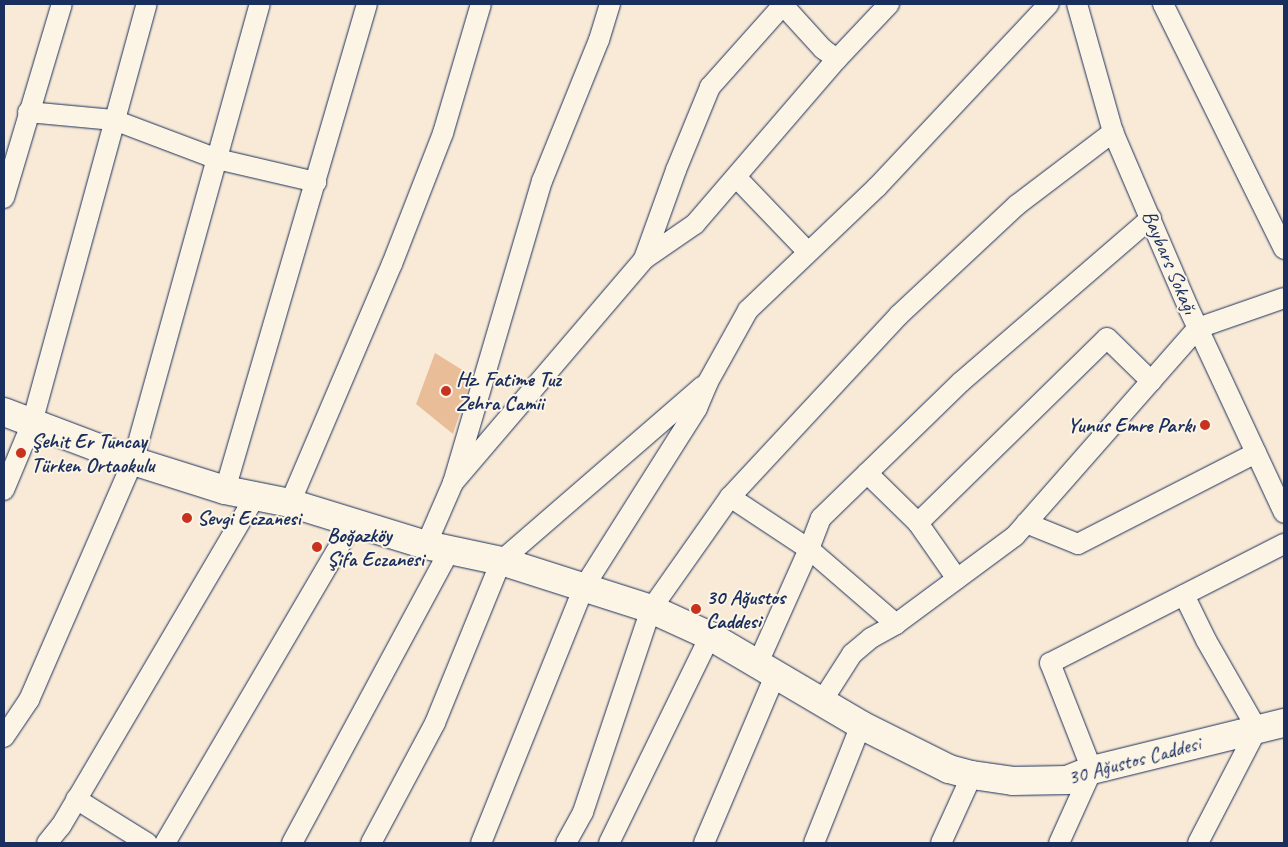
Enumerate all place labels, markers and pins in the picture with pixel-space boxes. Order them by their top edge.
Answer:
place label: Hz. Fatime Tuz Zehra Camii [456,366,562,416]
marker: Hz. Fatime Tuz Zehra Camii [440,385,452,397]
place label: Yunus Emre Parkı [1068,412,1195,438]
marker: Yunus Emre Parkı [1199,419,1211,431]
place label: Şehit Er Tuncay Türken Ortaokulu [31,428,155,478]
marker: Şehit Er Tuncay Türken Ortaokulu [15,447,27,459]
place label: Sevgi Eczanesi [197,505,301,531]
marker: Sevgi Eczanesi [181,512,193,524]
place label: Boğazköy Şifa Eczanesi [327,522,424,572]
marker: Boğazköy Şifa Eczanesi [311,541,323,553]
place label: 30 Ağustos Caddesi [706,584,785,634]
marker: 30 Ağustos Caddesi [690,603,702,615]

